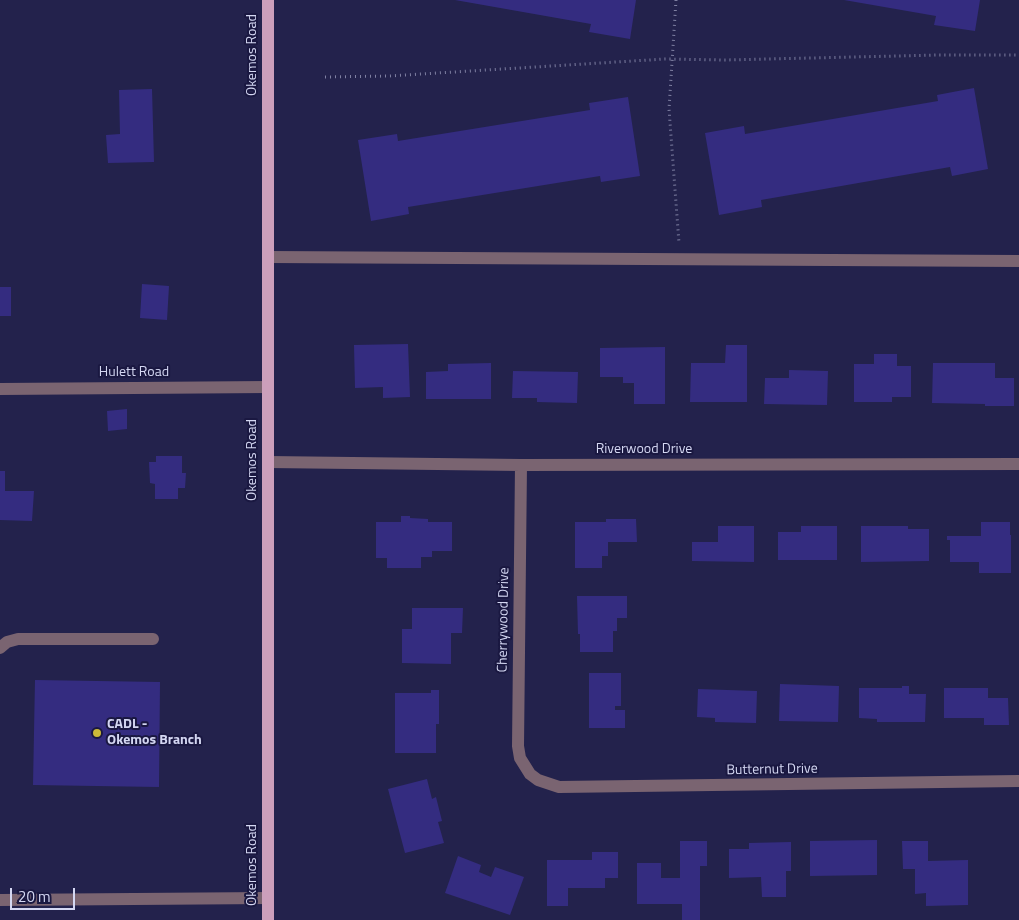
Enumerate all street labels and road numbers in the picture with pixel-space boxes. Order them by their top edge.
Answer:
street label: Okemos Road [245,14,261,96]
street label: Hulett Road [99,365,169,381]
street label: Okemos Road [245,419,261,501]
street label: Riverwood Drive [596,442,692,458]
street label: Cherrywood Drive [495,567,513,673]
street label: Butternut Drive [726,761,818,779]
street label: Okemos Road [245,824,261,906]

